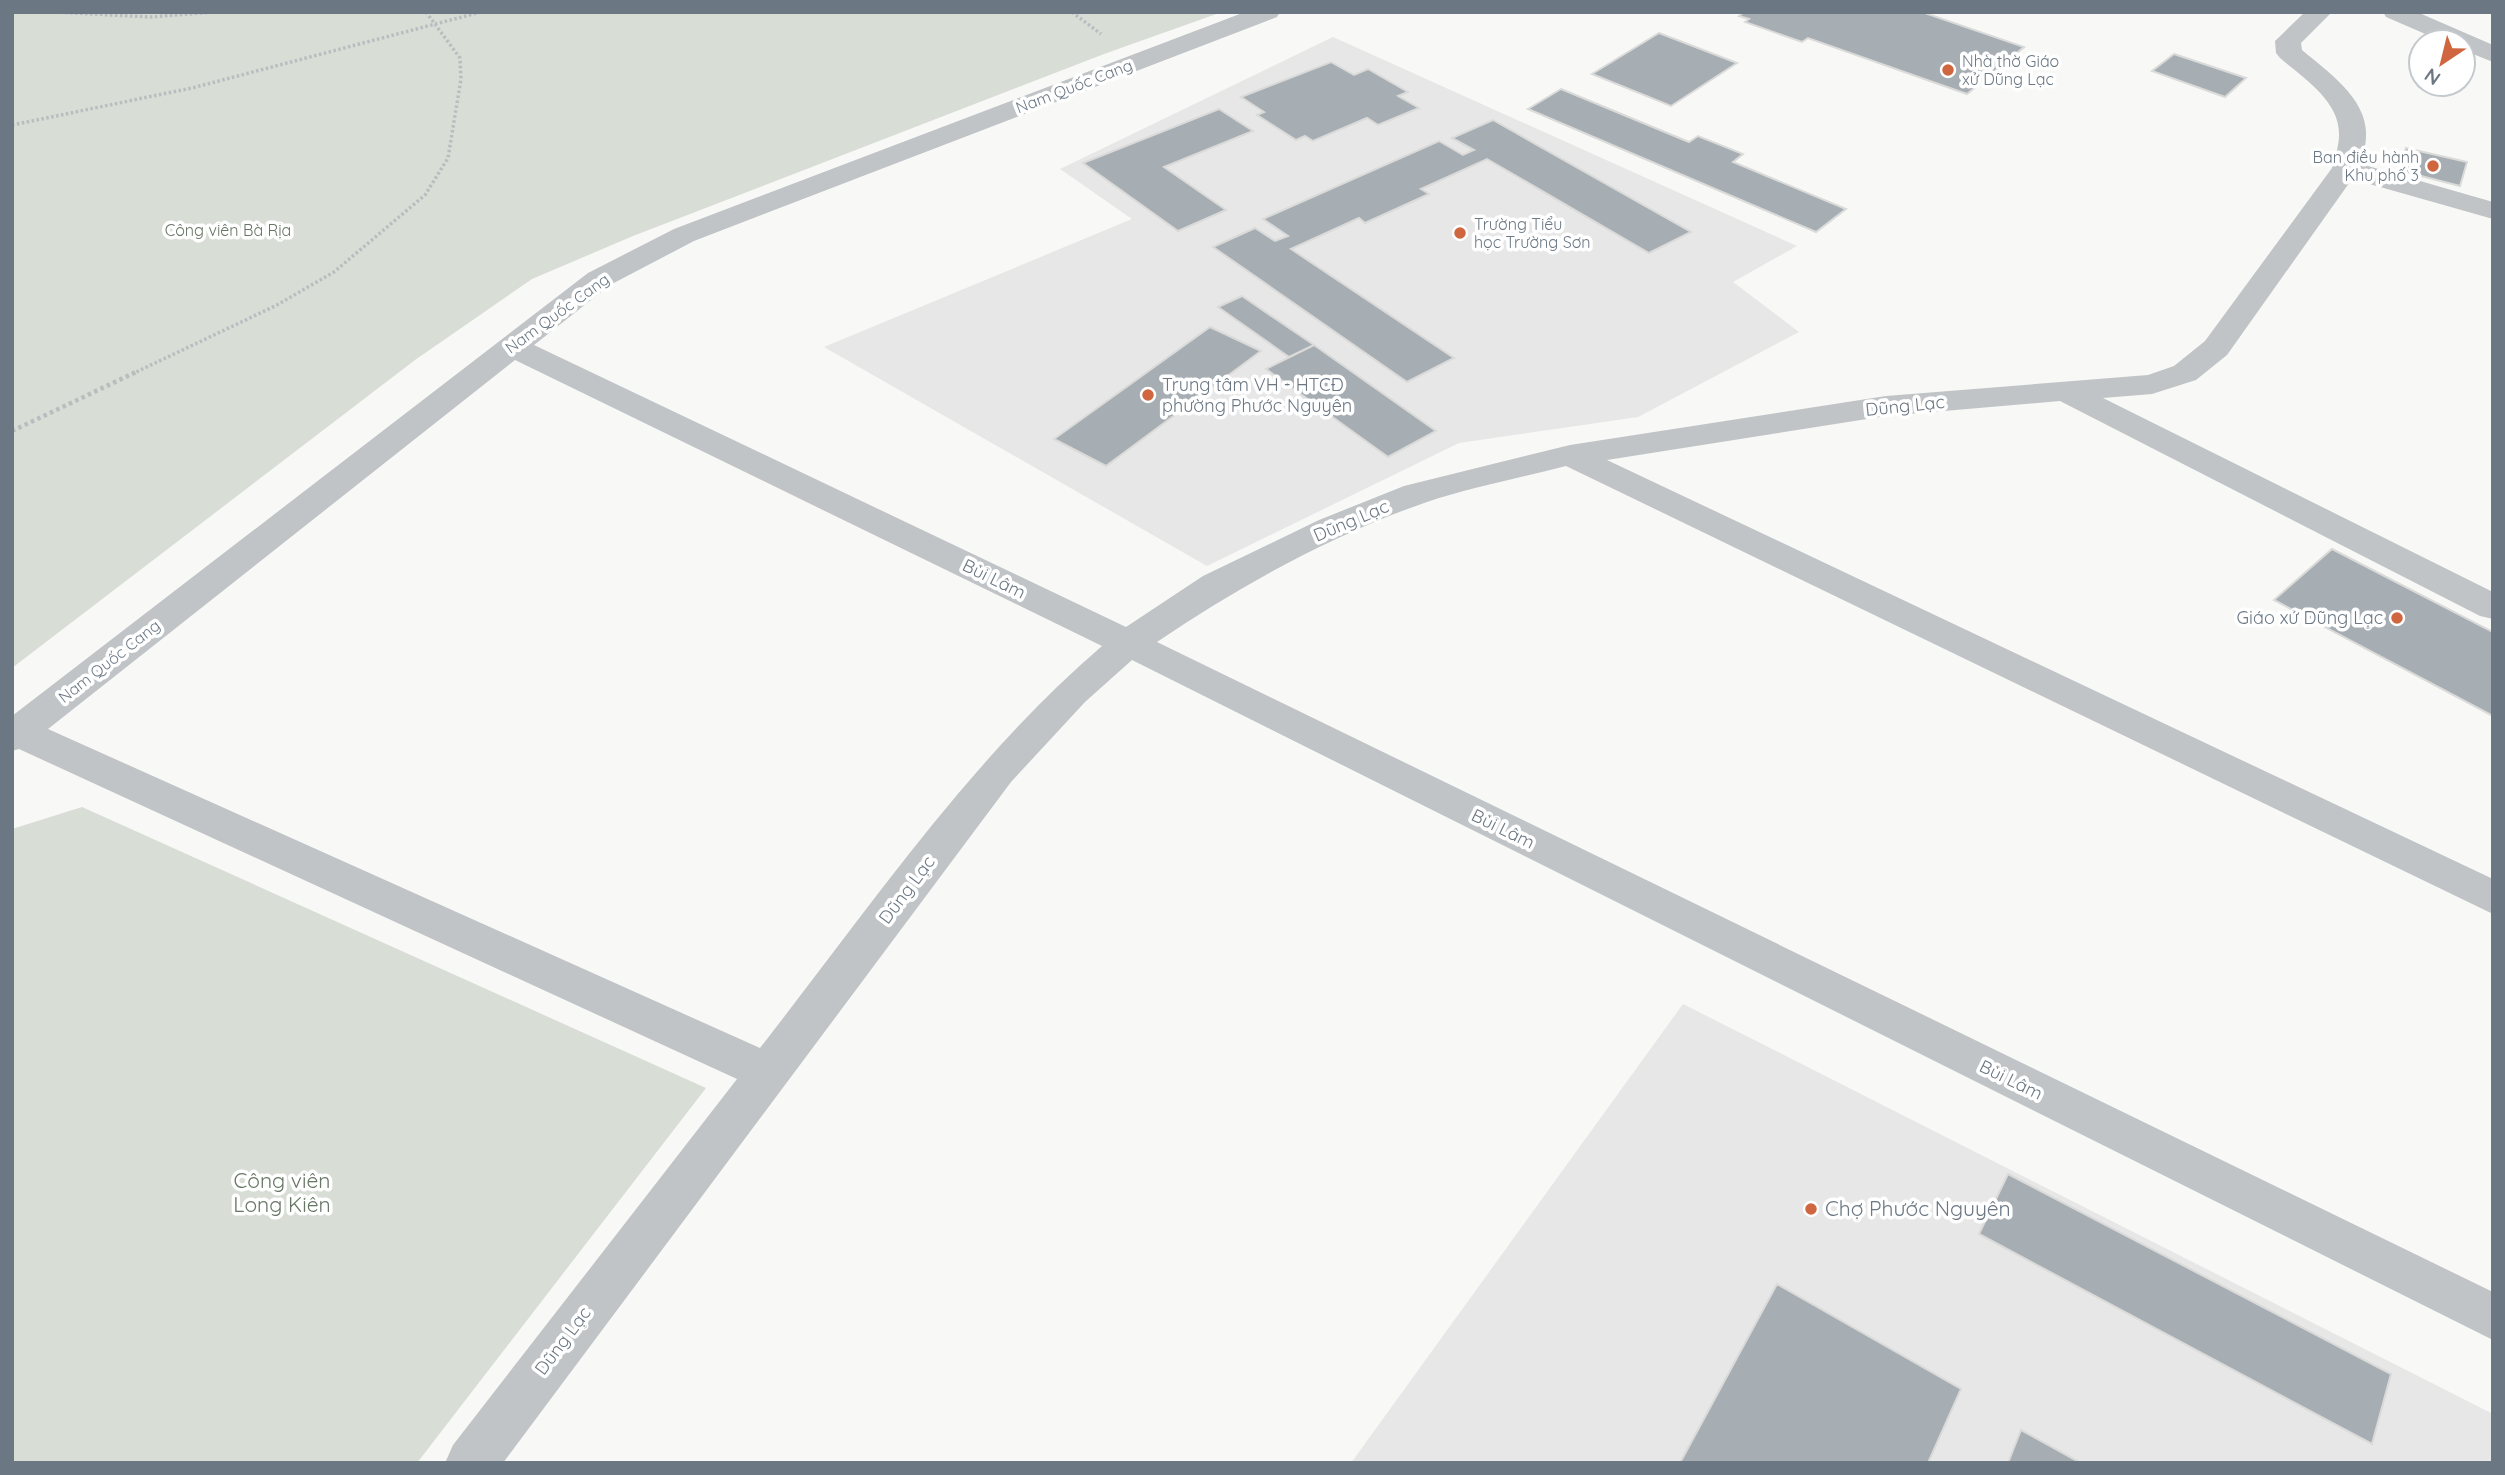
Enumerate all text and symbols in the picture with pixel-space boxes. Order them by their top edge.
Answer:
north arrow [2407,28,2477,98]
place label: Nhà thờ Giáo xứ Dũng Lạc [1962,51,2059,89]
street label: Nam Quốc Cang [1013,55,1135,117]
marker: Nhà thờ Giáo xứ Dũng Lạc [1940,62,1956,78]
text: N [2420,63,2445,91]
place label: Ban điều hành Khu phố 3 [2313,147,2419,185]
marker: Ban điều hành Khu phố 3 [2425,158,2441,174]
place label: Trường Tiểu học Trường Sơn [1474,214,1591,252]
park label: Công viên Bà Rịa [165,220,291,240]
marker: Trường Tiểu học Trường Sơn [1452,225,1468,241]
street label: Nam Quốc Cang [501,269,613,357]
place label: Trung tâm VH - HTCĐ phường Phước Nguyên [1162,373,1352,417]
marker: Trung tâm VH - HTCĐ phường Phước Nguyên [1140,387,1156,403]
street label: Dũng Lạc [1864,390,1946,421]
street label: Dũng Lạc [1310,494,1392,547]
street label: Bùi Lâm [959,553,1030,604]
place label: Giáo xứ Dũng Lạc [2237,606,2383,629]
marker: Giáo xứ Dũng Lạc [2389,610,2405,626]
street label: Nam Quốc Cang [54,615,164,707]
street label: Bùi Lâm [1468,803,1539,854]
street label: Dũng Lạc [873,851,940,928]
street label: Bùi Lâm [1976,1054,2047,1105]
park label: Công viên Long Kiên [233,1167,331,1217]
place label: Chợ Phước Nguyên [1825,1195,2011,1221]
marker: Chợ Phước Nguyên [1803,1201,1819,1217]
street label: Dũng Lạc [529,1302,596,1379]

